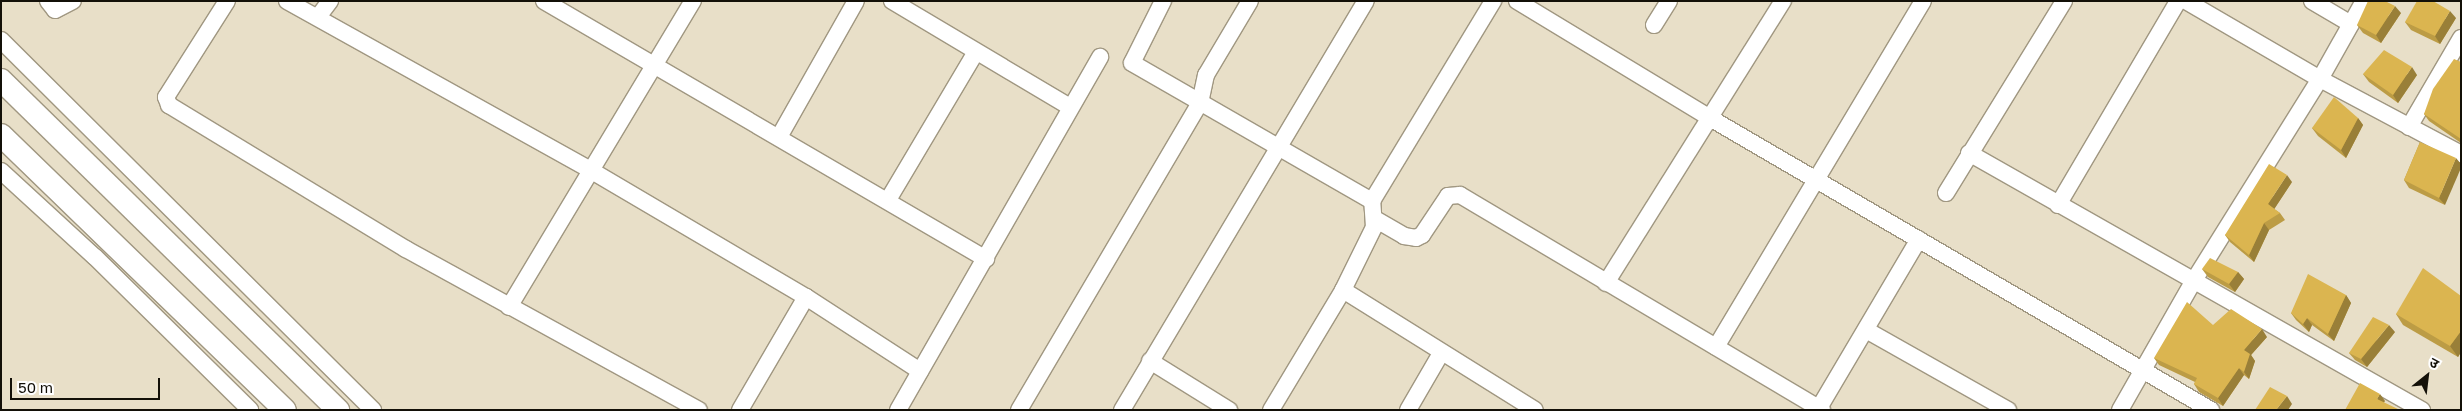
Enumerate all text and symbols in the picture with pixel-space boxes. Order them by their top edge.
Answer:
north arrow [2402,351,2452,401]
text: उ [2427,353,2442,372]
scale bar [12,368,162,400]
text: 50 m [18,378,53,396]

